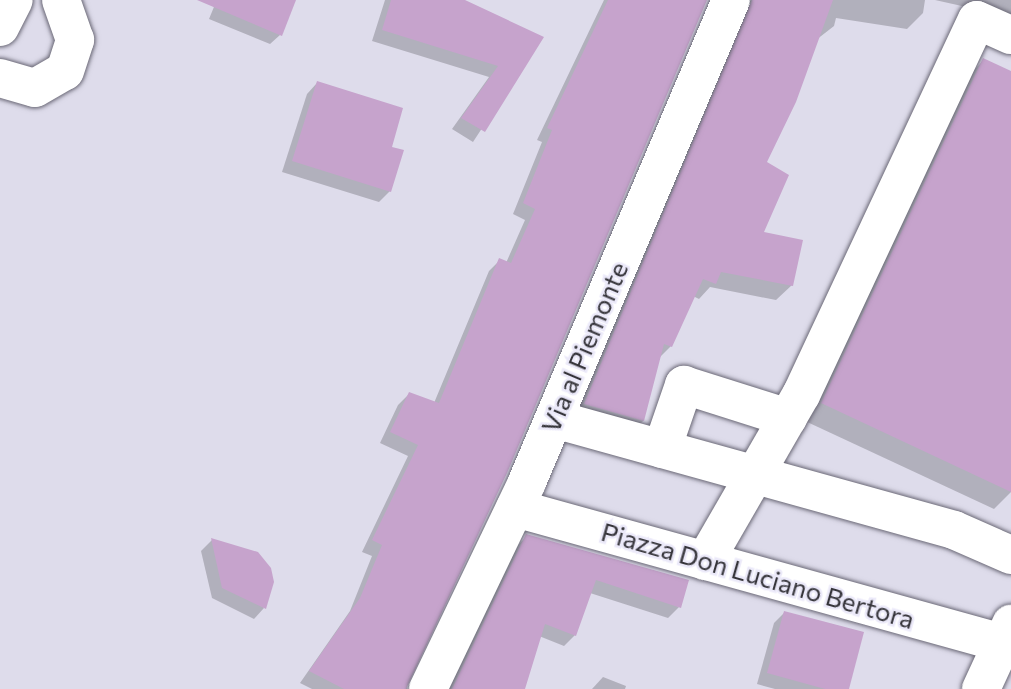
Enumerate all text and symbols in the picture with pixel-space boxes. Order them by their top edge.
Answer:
street label: Via al Piemonte [534,257,634,437]
street label: Piazza Don Luciano Bertora [598,515,918,635]

